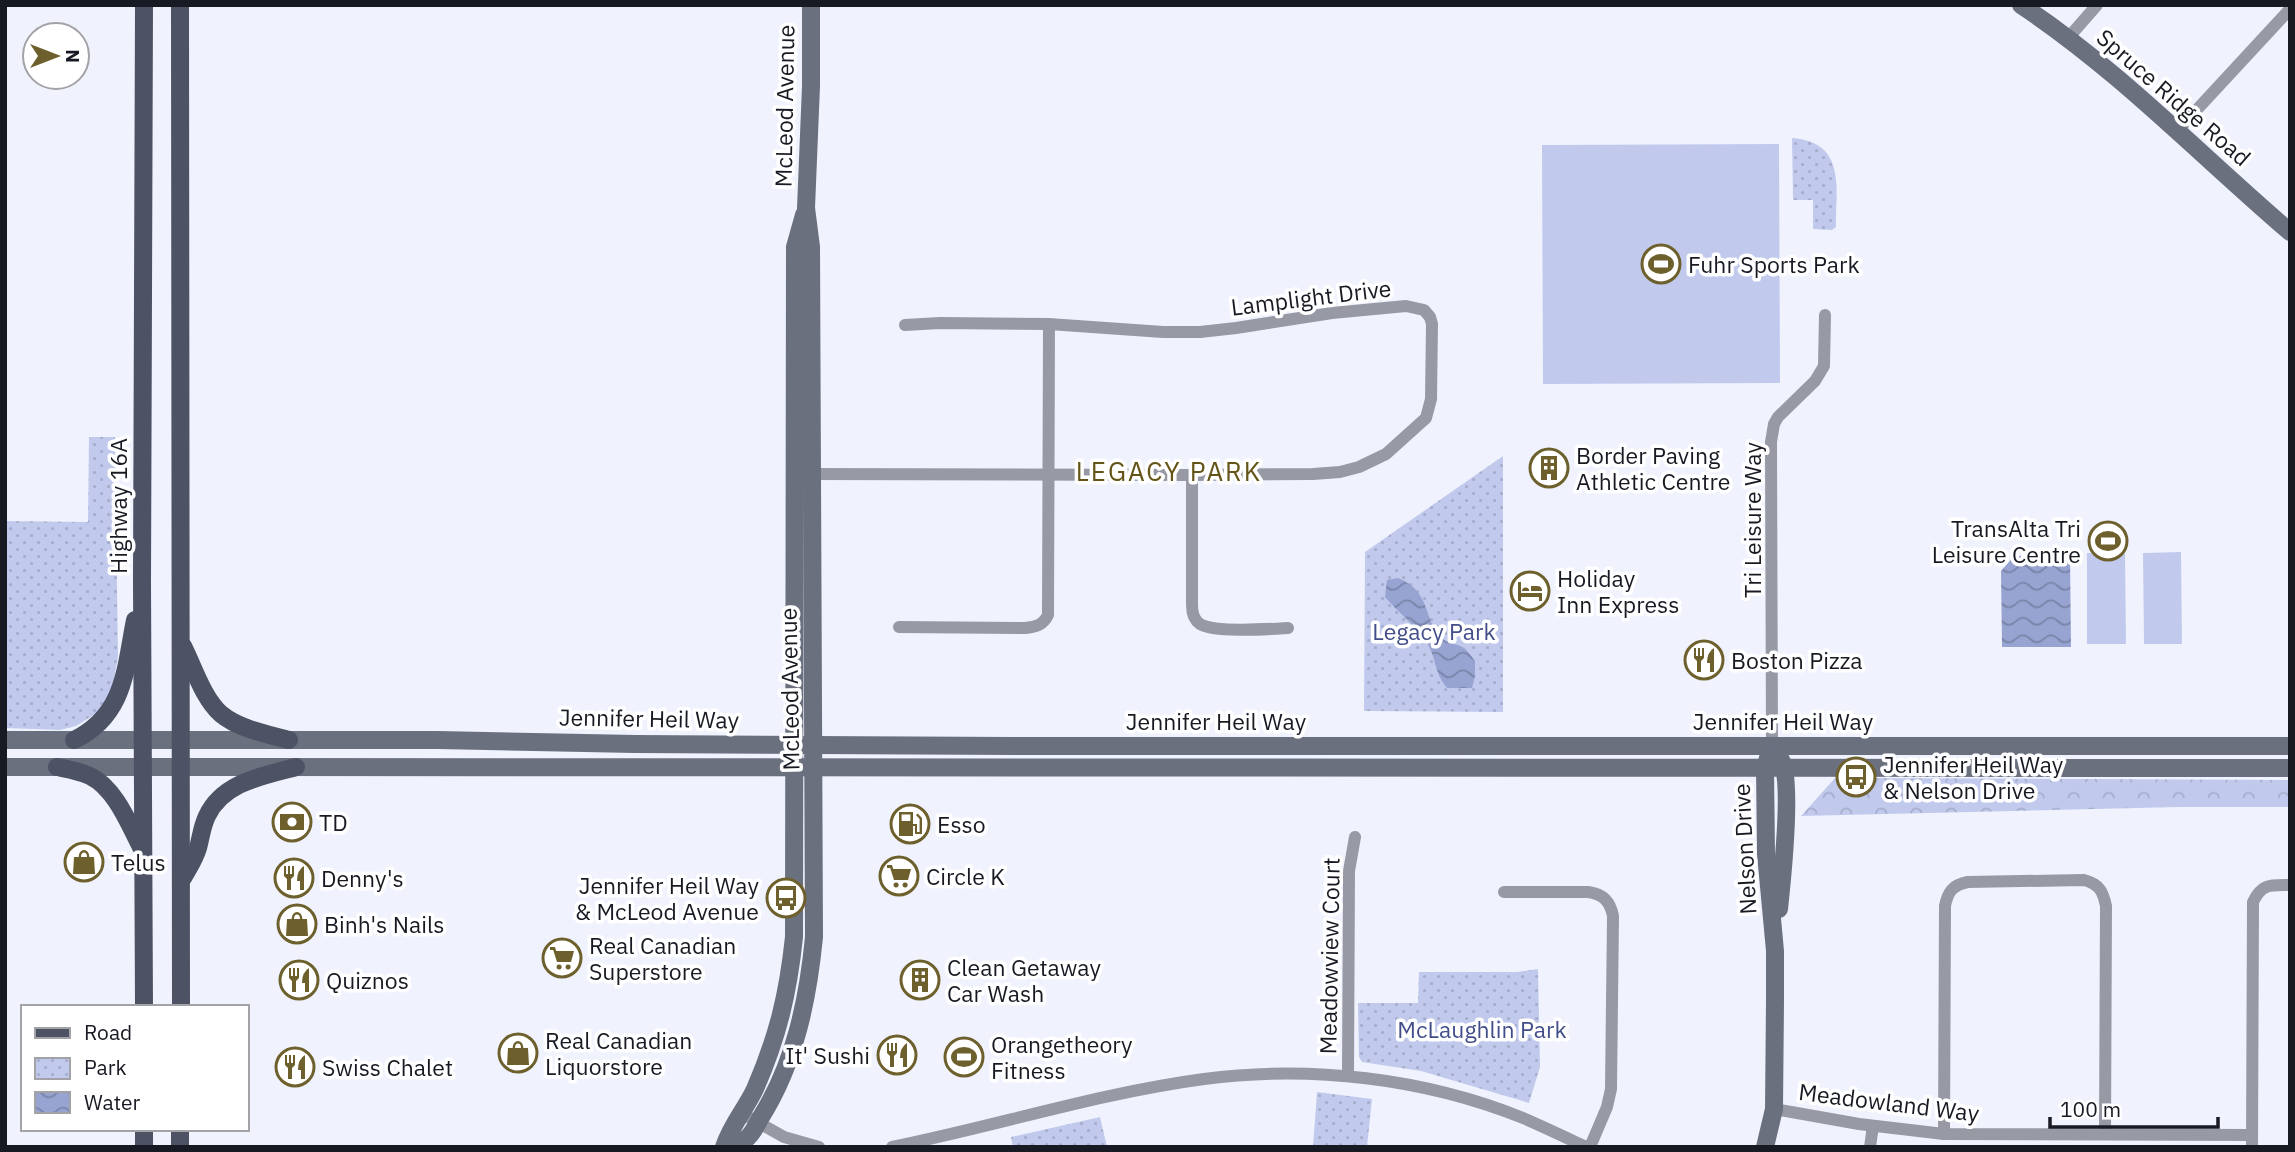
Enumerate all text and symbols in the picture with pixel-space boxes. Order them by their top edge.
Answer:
north arrow [21,21,91,91]
street label: Spruce Ridge Road [2091,22,2257,172]
street label: McLeod Avenue [768,24,800,188]
text: N [61,49,85,63]
sports icon: Fuhr Sports Park [1640,243,1682,285]
place label: Fuhr Sports Park [1688,249,1860,279]
street label: Lamplight Drive [1229,272,1393,322]
street label: Highway 16A [103,438,133,574]
place label: Border Paving Athletic Centre [1576,440,1731,496]
street label: Tri Leisure Way [1737,441,1767,598]
building icon: Border Paving Athletic Centre [1528,447,1570,489]
district label: LEGACY PARK [1076,454,1262,488]
place label: TransAlta Tri Leisure Centre [1932,513,2081,569]
sports icon: TransAlta Tri Leisure Centre [2087,520,2129,562]
place label: Holiday Inn Express [1557,563,1679,619]
hotel icon: Holiday Inn Express [1509,570,1551,612]
street label: McLeod Avenue [773,607,805,771]
park label: Legacy Park [1372,616,1496,646]
restaurant icon: Boston Pizza [1683,639,1725,681]
place label: Boston Pizza [1731,645,1863,675]
street label: Jennifer Heil Way [559,701,740,735]
street label: Jennifer Heil Way [1126,706,1307,736]
street label: Jennifer Heil Way [1693,706,1874,736]
place label: Jennifer Heil Way & Nelson Drive [1883,749,2064,805]
bus stop icon: Jennifer Heil Way & Nelson Drive [1835,756,1877,798]
street label: Nelson Drive [1726,783,1762,915]
bank icon: TD [271,801,313,843]
fuel station icon: Esso [889,803,931,845]
place label: TD [319,807,348,837]
place label: Esso [937,809,986,839]
shop icon: Telus [63,841,105,883]
place label: Telus [111,847,166,877]
supermarket icon: Circle K [878,855,920,897]
restaurant icon: Denny's [273,857,315,899]
street label: Meadowview Court [1312,857,1346,1055]
place label: Circle K [926,861,1005,891]
place label: Denny's [321,863,404,893]
place label: Jennifer Heil Way & McLeod Avenue [575,870,760,926]
bus stop icon: Jennifer Heil Way & McLeod Avenue [765,877,807,919]
shop icon: Binh's Nails [276,903,318,945]
place label: Binh's Nails [324,909,445,939]
place label: Real Canadian Superstore [589,930,736,986]
supermarket icon: Real Canadian Superstore [541,937,583,979]
place label: Clean Getaway Car Wash [947,952,1101,1008]
restaurant icon: Quiznos [278,959,320,1001]
building icon: Clean Getaway Car Wash [899,959,941,1001]
place label: Quiznos [326,965,409,995]
legend [21,1005,248,1131]
park label: McLaughlin Park [1397,1014,1567,1044]
text: Road [84,1018,132,1046]
place label: Real Canadian Liquorstore [545,1025,692,1081]
place label: Orangetheory Fitness [991,1029,1133,1085]
shop icon: Real Canadian Liquorstore [497,1032,539,1074]
restaurant icon: It' Sushi [876,1034,918,1076]
sports icon: Orangetheory Fitness [943,1036,985,1078]
place label: It' Sushi [785,1040,870,1070]
restaurant icon: Swiss Chalet [274,1046,316,1088]
place label: Swiss Chalet [322,1052,453,1082]
text: Park [84,1053,127,1081]
street label: Meadowland Way [1797,1076,1981,1128]
scale bar [2050,1086,2218,1130]
text: Water [84,1088,141,1116]
text: 100 m [2060,1095,2121,1123]

